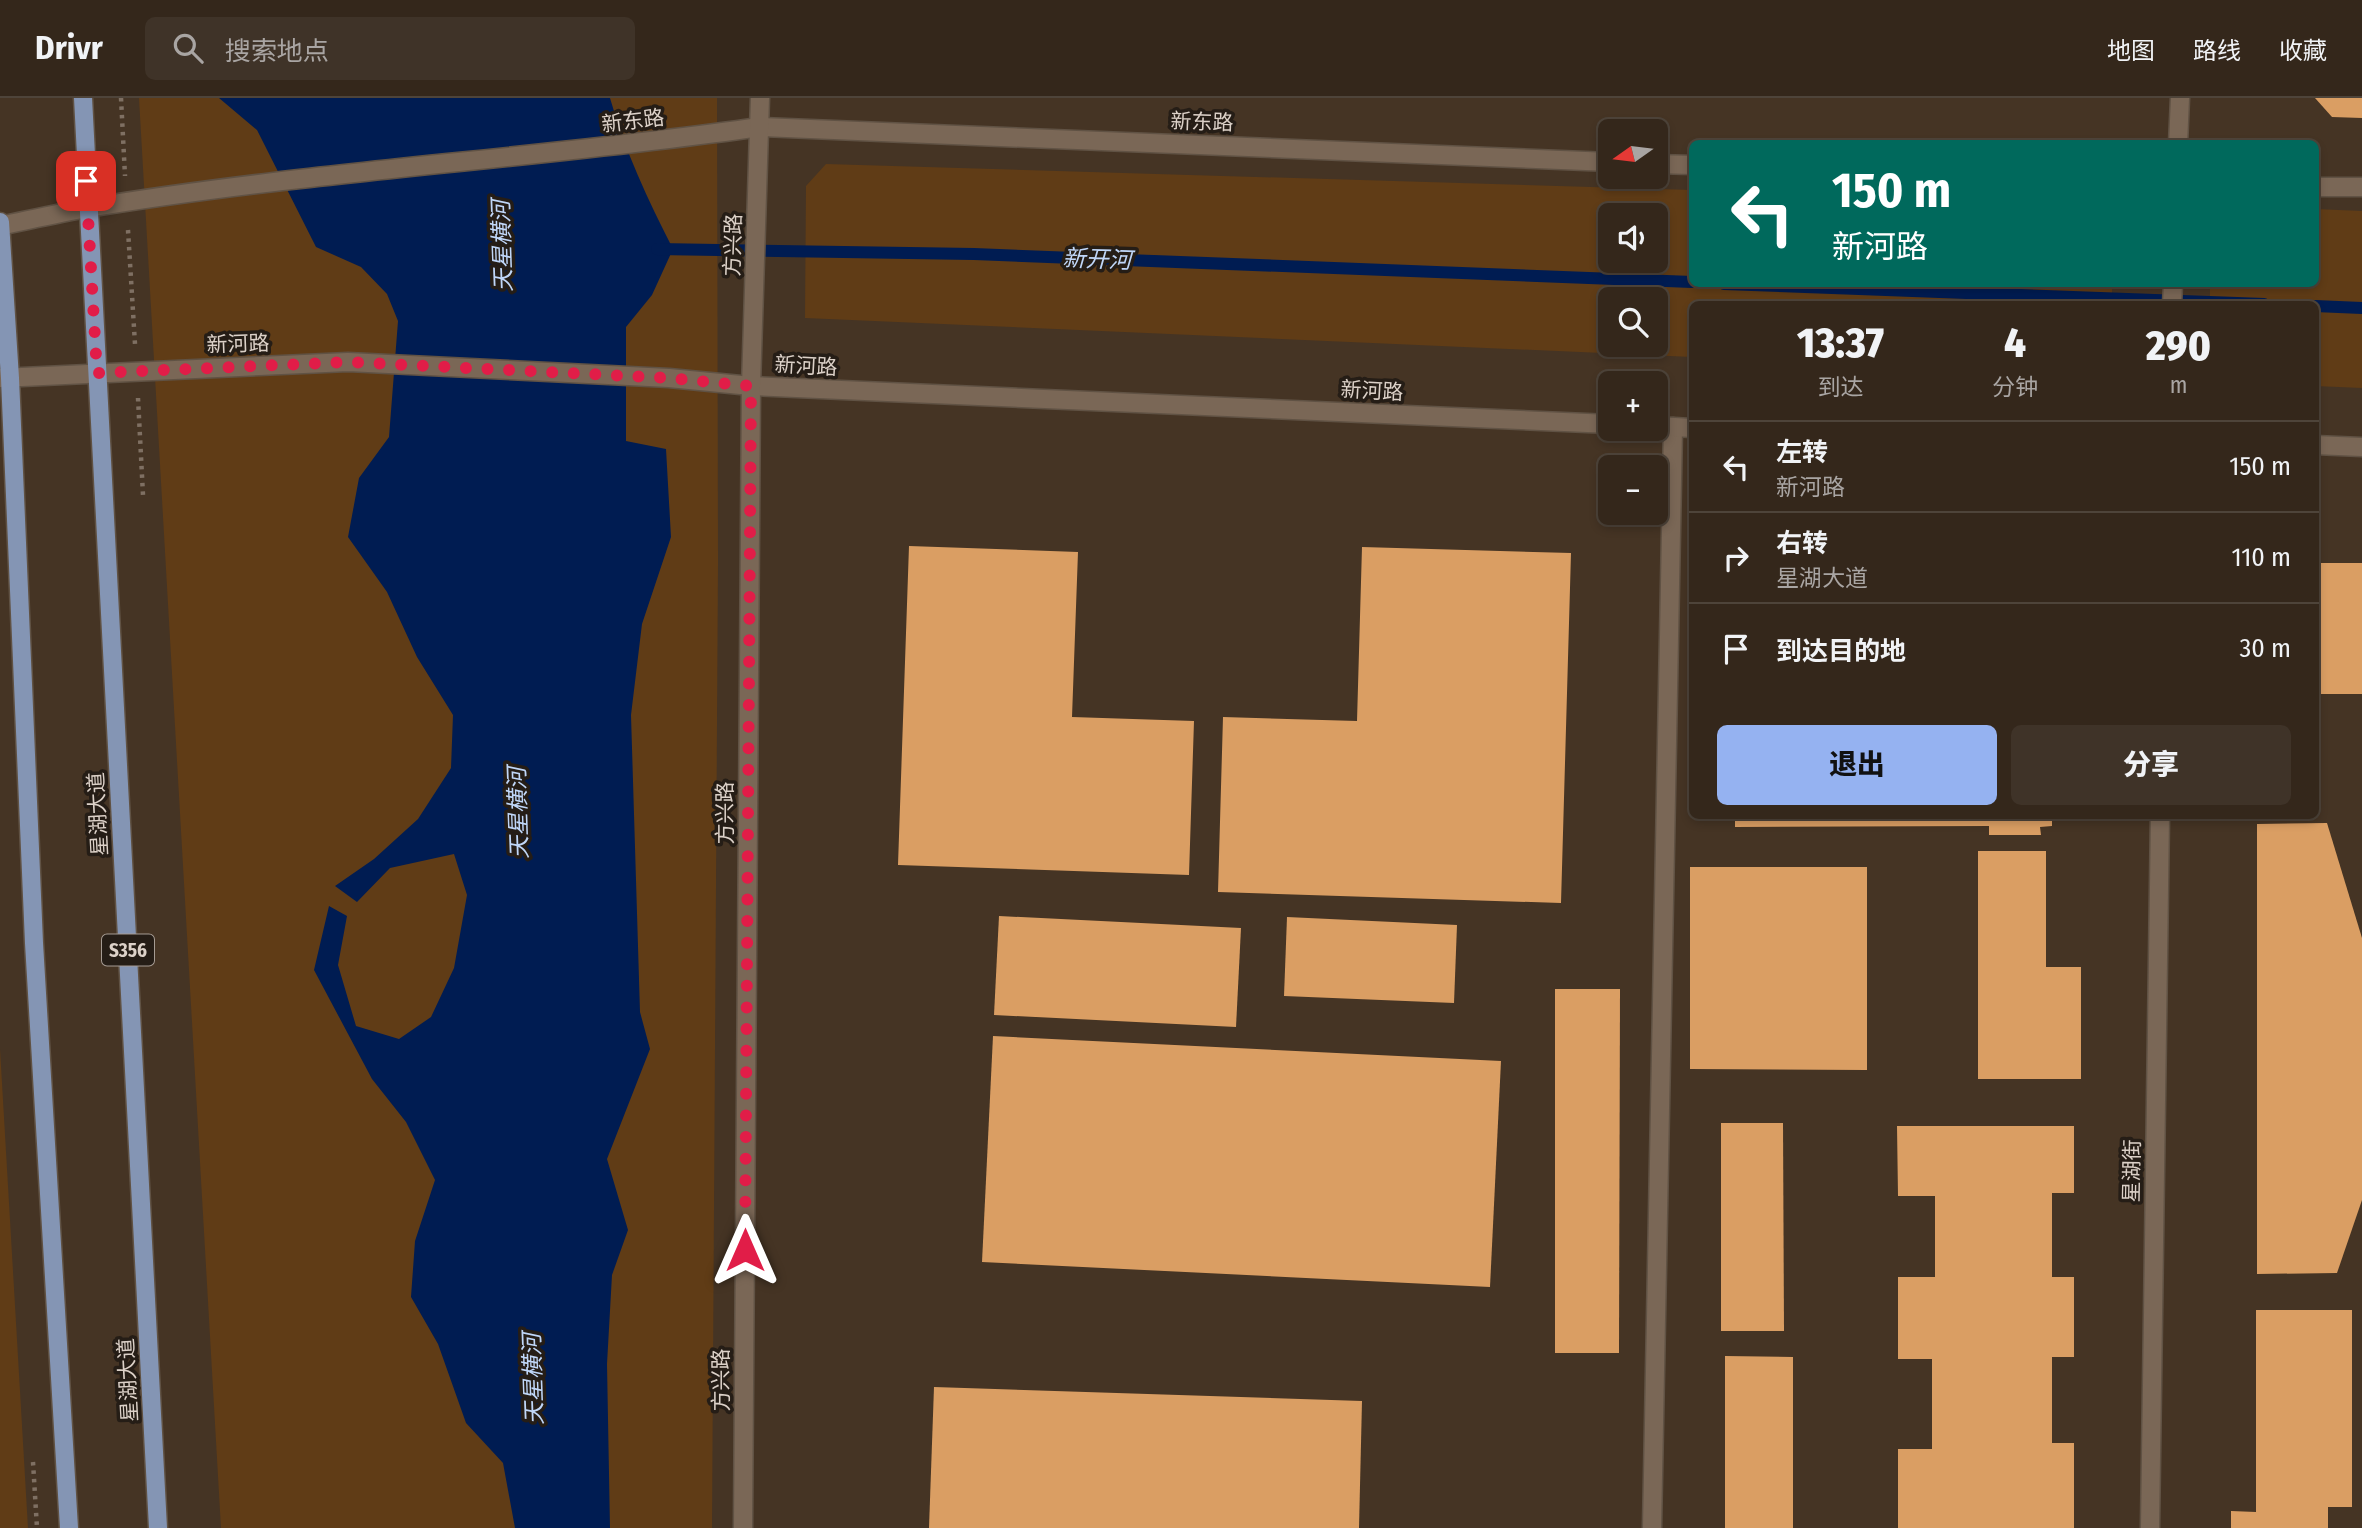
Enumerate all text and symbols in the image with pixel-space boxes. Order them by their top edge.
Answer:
search box [145,17,635,80]
text: Drivr [35,28,103,68]
icon: search [169,29,207,67]
text: 搜索地点 [225,36,329,67]
text: 地图 [2107,37,2155,65]
text: 路线 [2193,37,2241,65]
text: 收藏 [2279,37,2327,65]
street label: 新东路 [600,104,666,138]
street label: 新东路 [1170,108,1234,136]
north arrow [1598,119,1668,189]
map controls [1598,119,1668,525]
pin [56,151,116,211]
text: 150 m [1832,161,1951,220]
icon: arrive [67,162,105,200]
icon: left [1717,168,1808,259]
water label: 天星横河 [486,196,518,292]
button: sound [1598,203,1668,273]
street label: 方兴路 [719,213,747,277]
text: 新河路 [1832,228,1928,266]
water label: 新开河 [1062,244,1136,274]
button: search [1598,287,1668,357]
text: 13:37 [1797,318,1884,368]
text: 4 [2004,318,2026,368]
text: 290 [2146,321,2211,371]
street label: 新河路 [206,330,270,358]
street label: 新河路 [774,351,838,381]
button: + [1598,371,1668,441]
text: m [2170,371,2187,399]
text: 到达 [1817,373,1863,401]
text: 分钟 [1992,373,2038,401]
street label: 新河路 [1340,376,1404,406]
text: 左转 [1776,437,1828,468]
icon: left [1717,448,1755,486]
text: 150 m [2229,451,2291,482]
button: − [1598,455,1668,525]
text: 新河路 [1776,473,1845,501]
text: 右转 [1776,528,1828,559]
icon: right [1717,539,1755,577]
text: 110 m [2231,542,2291,573]
text: 星湖大道 [1776,564,1868,592]
icon: arrive [1717,630,1755,668]
text: 30 m [2240,633,2291,664]
text: 到达目的地 [1776,636,1906,667]
button: 退出 [1717,725,1997,805]
button: 分享 [2011,725,2291,805]
water label: 天星横河 [502,763,534,859]
street label: 星湖大道 [83,771,113,857]
street label: 方兴路 [712,782,738,845]
road number: S356 [102,934,154,965]
street label: 星湖街 [2118,1139,2146,1203]
position arrow [708,1213,782,1287]
water label: 天星横河 [517,1329,549,1425]
street label: 星湖大道 [113,1337,143,1423]
street label: 方兴路 [708,1349,734,1412]

